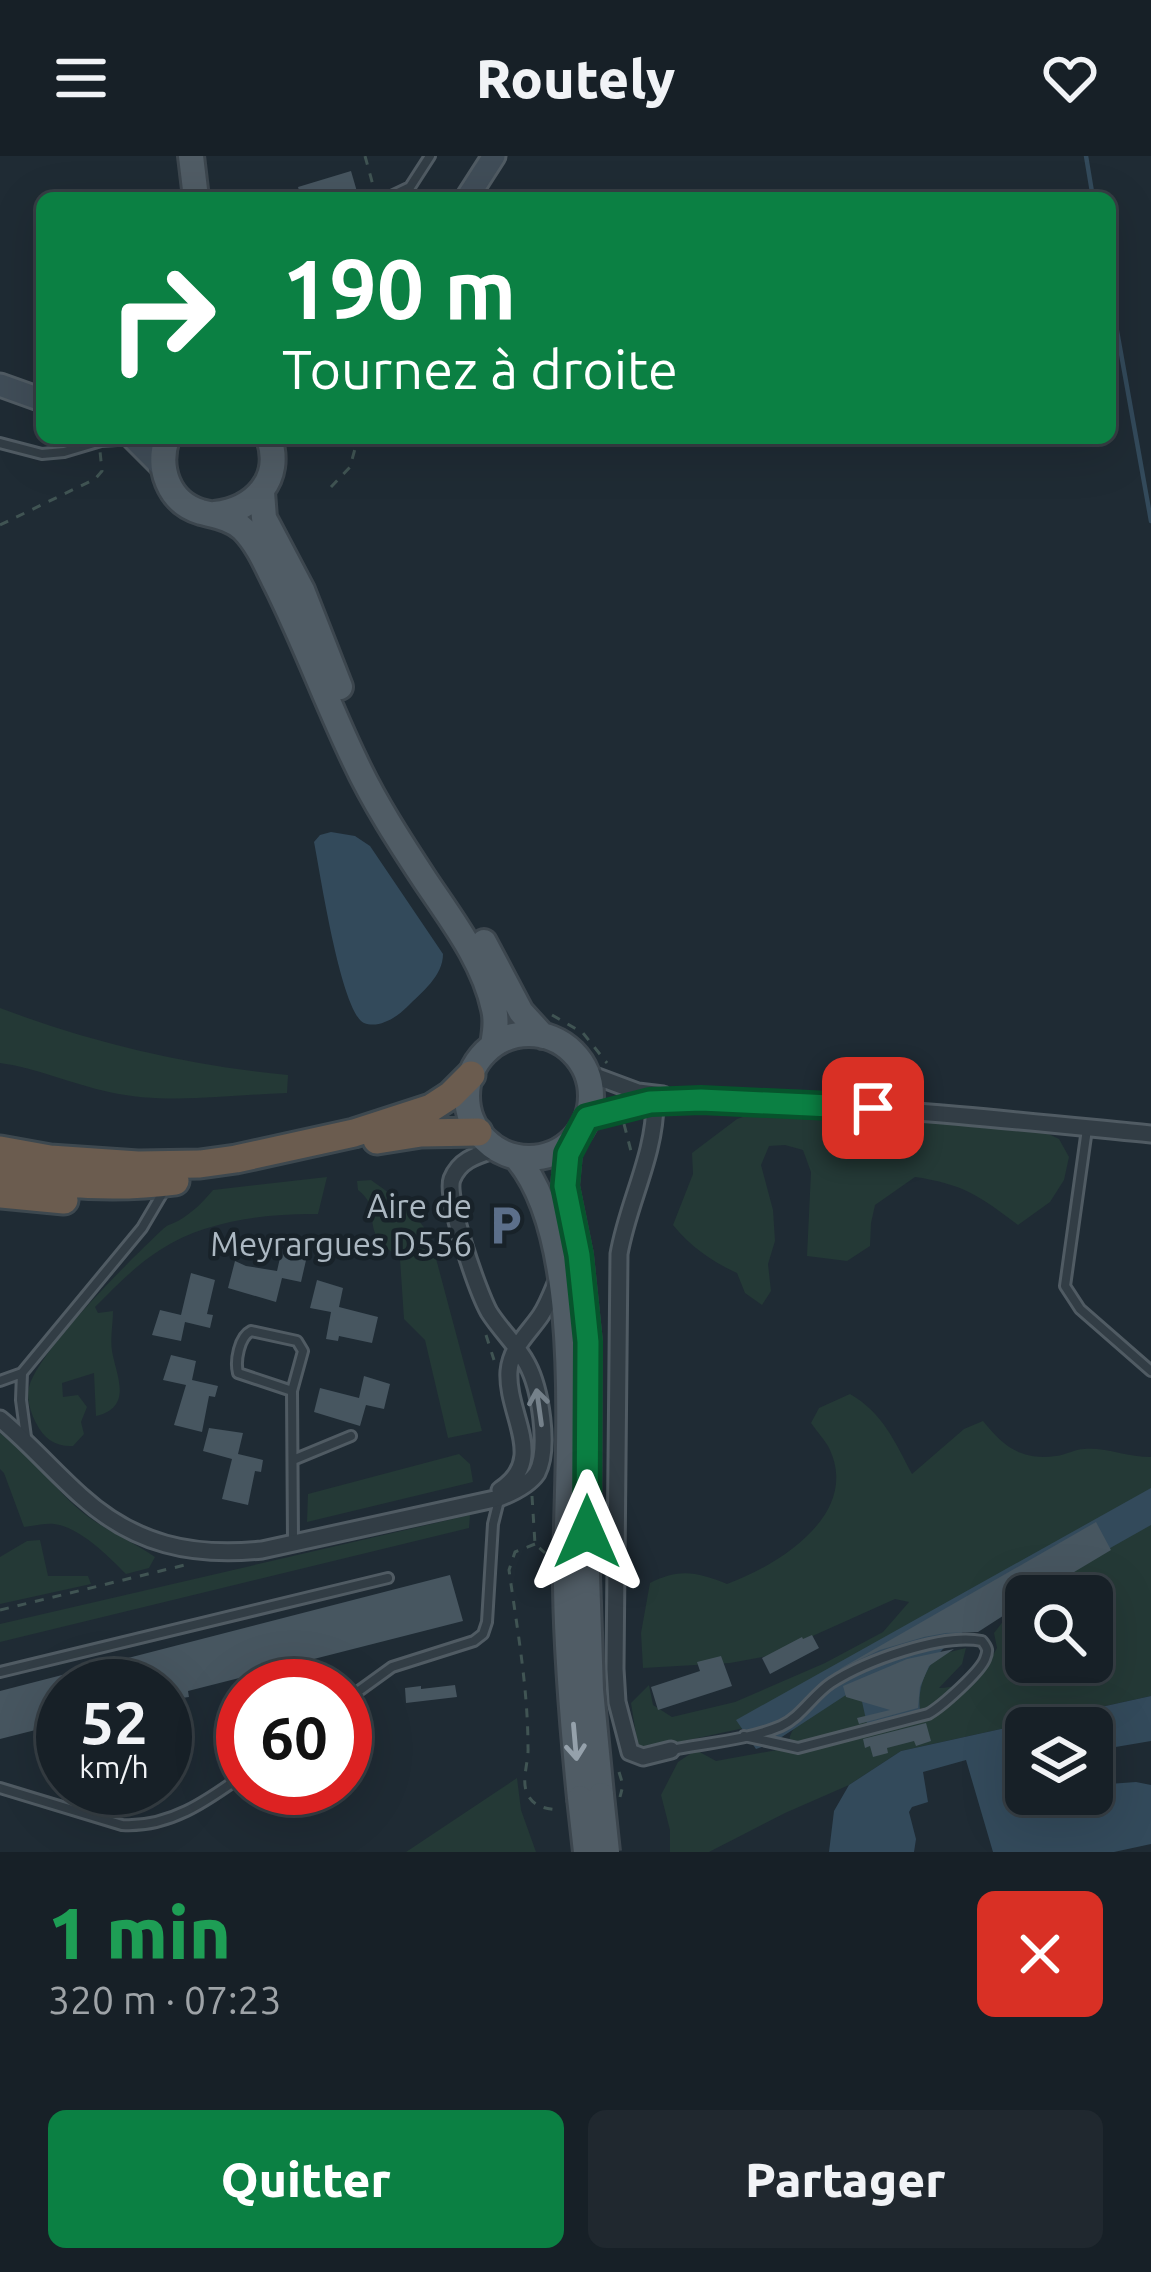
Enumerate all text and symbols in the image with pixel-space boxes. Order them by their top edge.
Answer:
icon: menu [48,45,114,111]
icon: heart [1037,45,1103,111]
text: Routely [476,48,675,108]
icon: right [84,240,240,396]
text: 190 m [282,241,516,335]
text: Tournez à droite [282,339,678,399]
pin [822,1057,924,1159]
icon: arrive [840,1075,906,1141]
place label: Aire de Meyrargues D556 [210,1187,472,1262]
parking icon: Aire de Meyrargues D556 [483,1202,529,1248]
one-way arrow [526,1388,549,1427]
position arrow [524,1469,650,1595]
map controls [1005,1575,1113,1815]
button: search [1005,1575,1113,1683]
speed limit sign: 60 [216,1659,372,1815]
text: 52 [80,1688,148,1755]
button: layers [1005,1707,1113,1815]
one-way arrow [563,1722,586,1761]
text: km/h [79,1750,149,1784]
button: close [977,1891,1103,2017]
text: 1 min [48,1892,231,1973]
text: 320 m · 07:23 [48,1978,282,2021]
button: Quitter [48,2110,564,2248]
button: Partager [588,2110,1103,2248]

